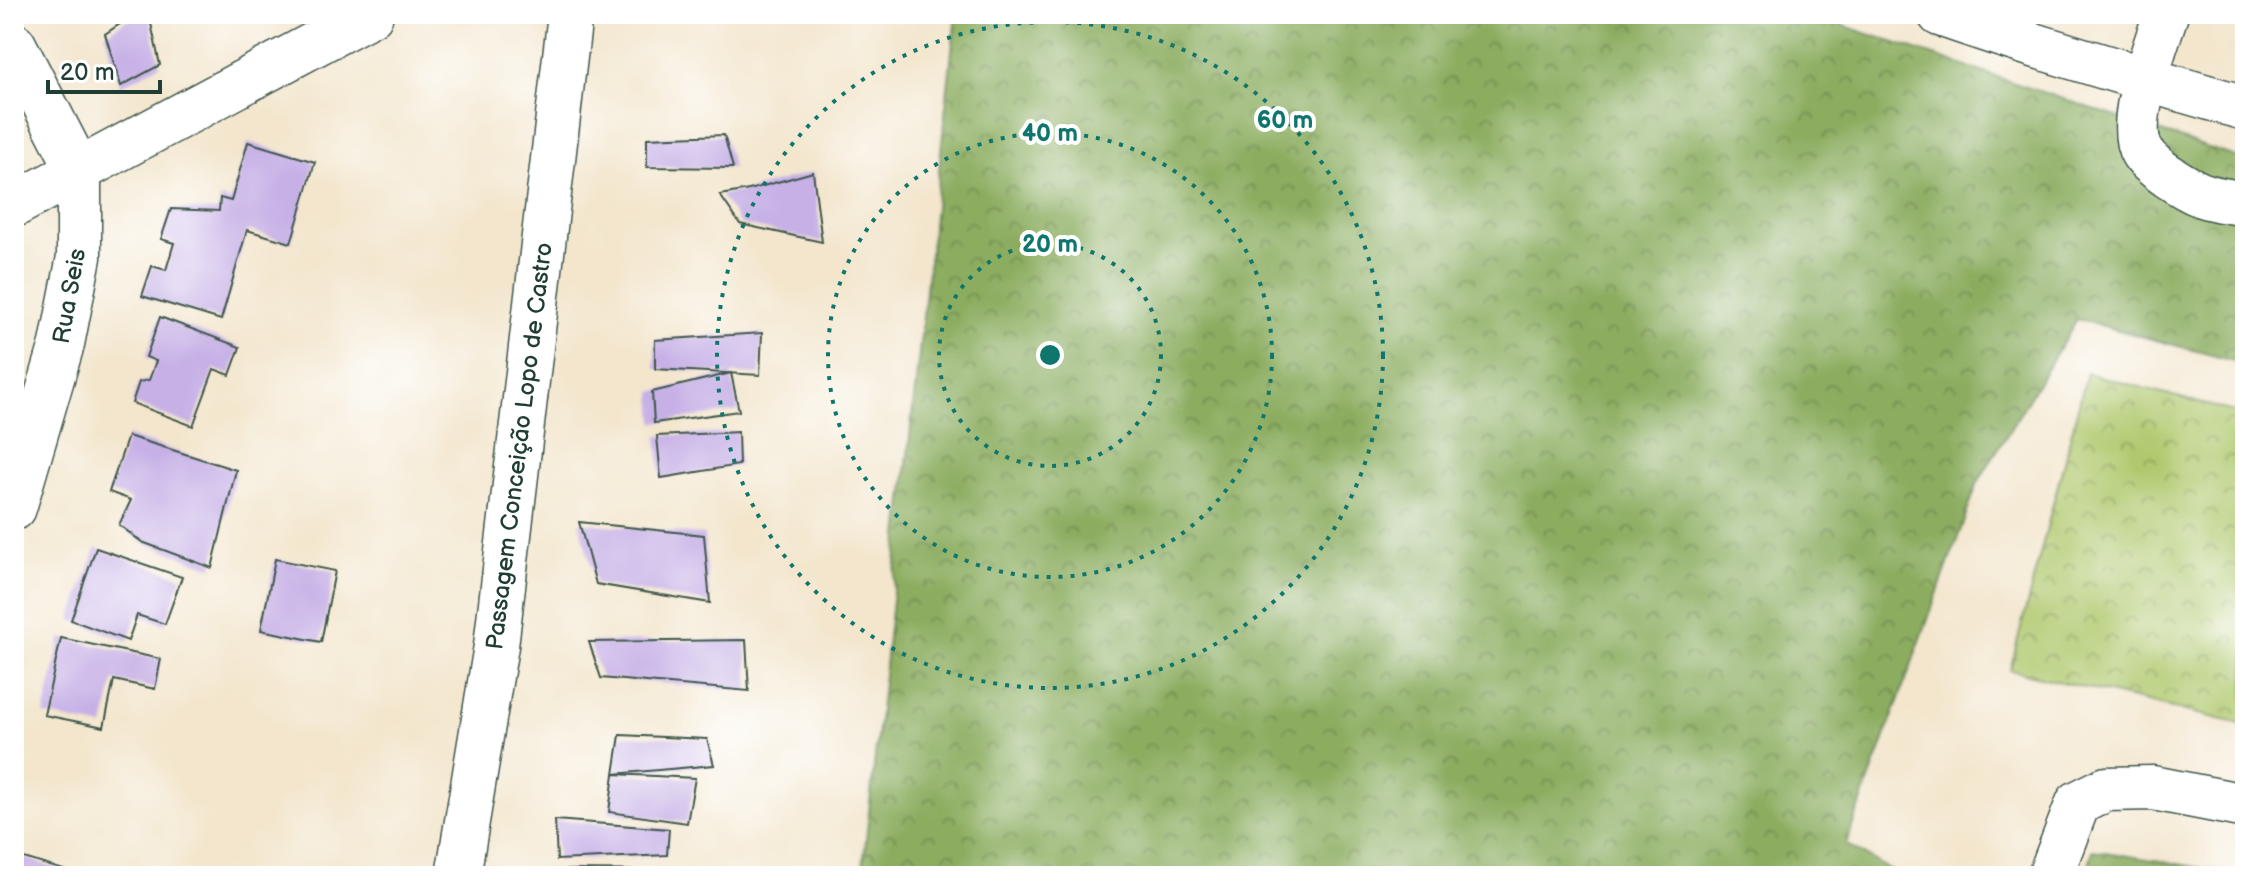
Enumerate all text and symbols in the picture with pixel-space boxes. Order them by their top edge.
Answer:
scale bar [48,44,160,94]
text: 20 m [60,58,115,87]
text: 60 m [1257,106,1313,135]
text: 40 m [1022,119,1078,148]
text: 20 m [1022,230,1078,259]
street label: Passagem Conceição Lopo de Castro [480,241,559,651]
street label: Rua Seis [47,246,92,346]
centre of rings [1036,341,1064,369]

